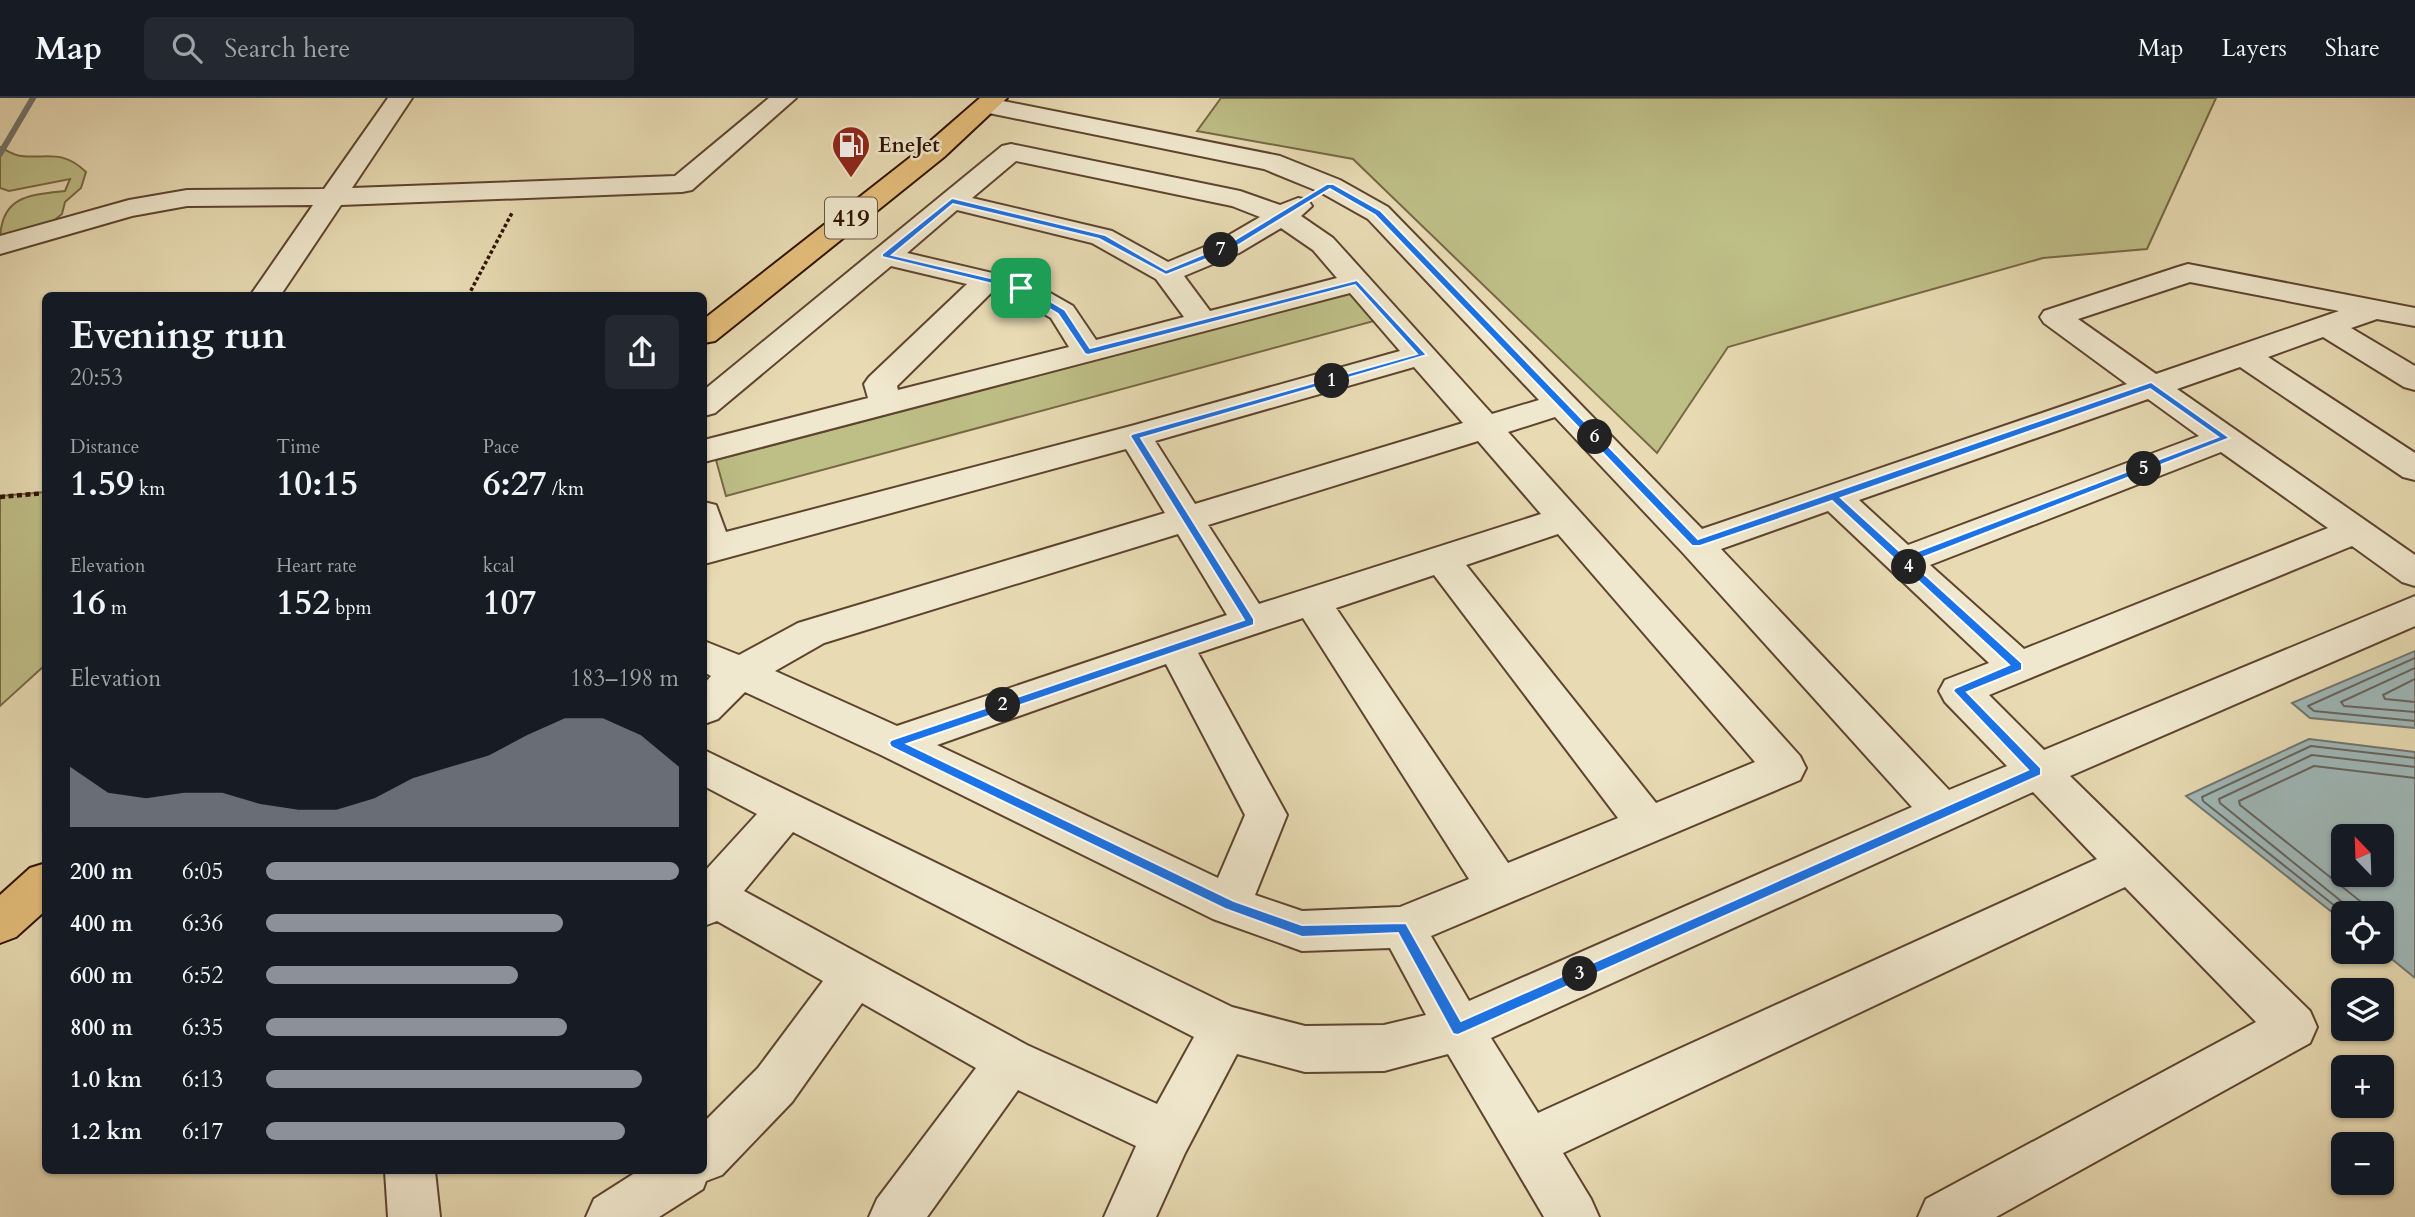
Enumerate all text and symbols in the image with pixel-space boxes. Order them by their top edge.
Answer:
search box [144,17,634,80]
text: Map [35,26,102,71]
icon: search [168,29,206,67]
text: Search here [224,31,350,66]
text: Map [2138,32,2184,65]
text: Layers [2222,32,2287,65]
text: Share [2325,32,2380,65]
fuel station icon: EneJet [830,124,872,179]
place label: EneJet [878,131,940,160]
road number: 419 [825,198,877,238]
pin: 7 [1204,232,1238,268]
text: 7 [1216,236,1225,262]
pin [991,258,1051,318]
icon: arrive [1002,269,1040,307]
text: Evening run [70,310,286,362]
button: share [605,315,679,389]
text: 20:53 [70,362,123,393]
pin: 1 [1314,364,1350,398]
text: 1 [1327,367,1336,393]
pin: 6 [1578,420,1612,454]
text: 6 [1590,423,1599,449]
text: Distance [70,434,139,460]
text: Time [276,434,320,460]
text: Pace [483,434,519,460]
pin: 5 [2126,452,2162,486]
text: 5 [2139,455,2148,481]
text: 1.59 [70,460,134,508]
text: 10:15 [276,460,358,508]
text: 6:27 [483,460,547,508]
text: km [134,476,165,502]
text: /km [547,476,584,502]
pin: 4 [1892,550,1926,584]
text: Elevation [70,553,145,579]
text: Heart rate [276,553,357,579]
text: kcal [483,553,515,579]
text: 4 [1904,553,1913,579]
text: 16 [70,579,106,627]
text: 152 [276,579,330,627]
text: 107 [483,579,536,627]
text: m [106,595,127,621]
text: bpm [330,595,372,621]
text: Elevation [70,663,161,694]
text: 183–198 m [570,663,679,694]
pin: 2 [986,688,1020,722]
text: 2 [998,691,1007,717]
north arrow [2331,824,2394,887]
map controls [2331,824,2394,1195]
text: 200 m [70,856,133,887]
text: 6:05 [182,856,223,887]
button: locate [2331,901,2394,964]
text: 400 m [70,908,133,939]
text: 6:36 [182,908,223,939]
pin: 3 [1562,956,1598,992]
text: 600 m [70,960,133,991]
text: 6:52 [182,960,223,991]
text: 3 [1575,960,1584,986]
button: layers [2331,978,2394,1041]
text: 800 m [70,1012,133,1043]
text: 6:35 [182,1012,223,1043]
button: + [2331,1055,2394,1118]
text: 1.0 km [70,1064,142,1095]
text: 6:13 [182,1064,223,1095]
text: 1.2 km [70,1116,142,1147]
text: 6:17 [182,1116,223,1147]
button: − [2331,1132,2394,1195]

